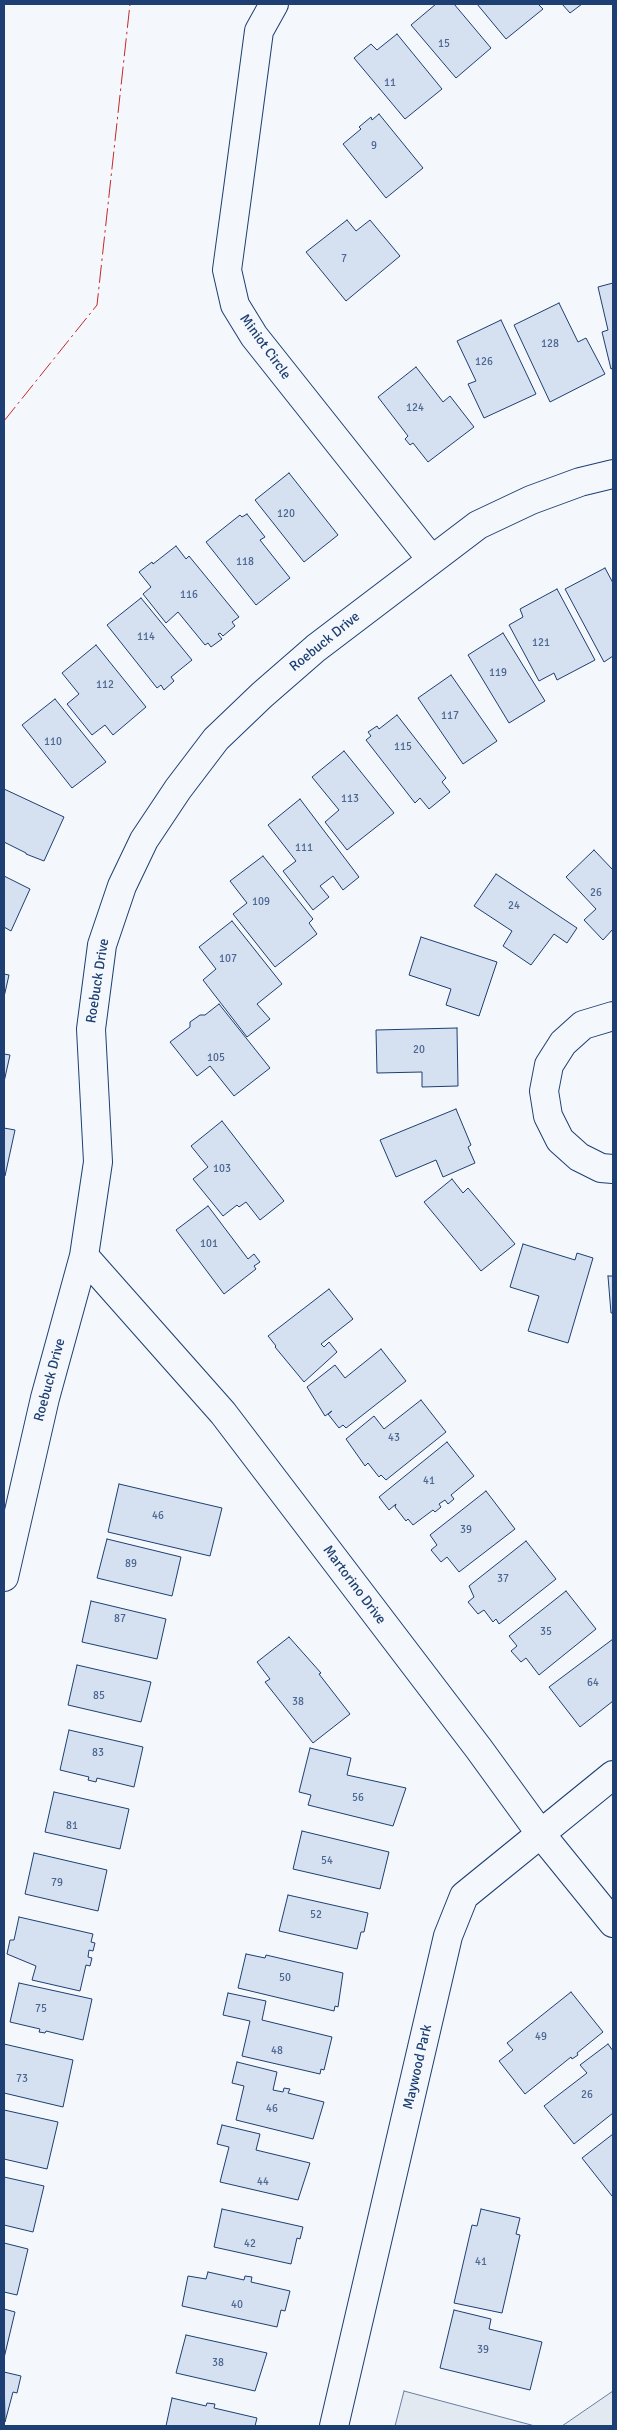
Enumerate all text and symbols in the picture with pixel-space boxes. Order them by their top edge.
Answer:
house number: 15 [438,37,450,51]
house number: 11 [384,76,396,90]
house number: 9 [371,139,377,153]
house number: 7 [341,252,347,266]
street label: Miniot Circle [236,311,294,383]
house number: 128 [541,337,559,351]
house number: 126 [475,355,493,369]
house number: 124 [406,401,424,415]
house number: 120 [277,507,295,521]
house number: 118 [236,555,254,569]
house number: 116 [180,588,198,602]
street label: Roebuck Drive [286,609,364,675]
house number: 114 [137,630,155,644]
house number: 121 [532,636,550,650]
house number: 119 [489,666,507,680]
house number: 112 [96,678,114,692]
house number: 117 [441,709,459,723]
house number: 110 [44,735,62,749]
house number: 115 [394,740,412,754]
house number: 113 [341,792,359,806]
house number: 111 [295,841,313,855]
house number: 26 [590,886,602,900]
house number: 109 [252,895,270,909]
house number: 24 [508,899,520,913]
street label: Roebuck Drive [83,937,113,1025]
house number: 107 [219,952,237,966]
house number: 20 [413,1043,425,1057]
house number: 105 [207,1051,225,1065]
house number: 103 [213,1162,231,1176]
house number: 101 [200,1237,218,1251]
street label: Roebuck Drive [31,1337,69,1423]
house number: 43 [388,1431,400,1445]
house number: 41 [423,1474,435,1488]
house number: 46 [152,1509,164,1523]
house number: 39 [460,1523,472,1537]
street label: Martorino Drive [319,1542,389,1628]
house number: 89 [125,1557,137,1571]
house number: 37 [497,1572,509,1586]
house number: 87 [114,1612,126,1626]
house number: 35 [540,1625,552,1639]
house number: 64 [587,1676,599,1690]
house number: 85 [93,1689,105,1703]
house number: 38 [292,1695,304,1709]
house number: 83 [92,1746,104,1760]
house number: 56 [352,1791,364,1805]
house number: 81 [66,1819,78,1833]
house number: 54 [321,1854,333,1868]
house number: 79 [51,1876,63,1890]
house number: 52 [310,1908,322,1922]
house number: 50 [279,1971,291,1985]
house number: 75 [35,2002,47,2016]
street label: Maywood Park [400,2023,436,2111]
house number: 49 [535,2030,547,2044]
house number: 48 [271,2044,283,2058]
house number: 73 [16,2072,28,2086]
house number: 26 [581,2088,593,2102]
house number: 46 [266,2102,278,2116]
house number: 44 [257,2175,269,2189]
house number: 42 [244,2237,256,2251]
house number: 41 [475,2255,487,2269]
house number: 40 [231,2298,243,2312]
house number: 39 [477,2343,489,2357]
house number: 38 [212,2356,224,2370]

